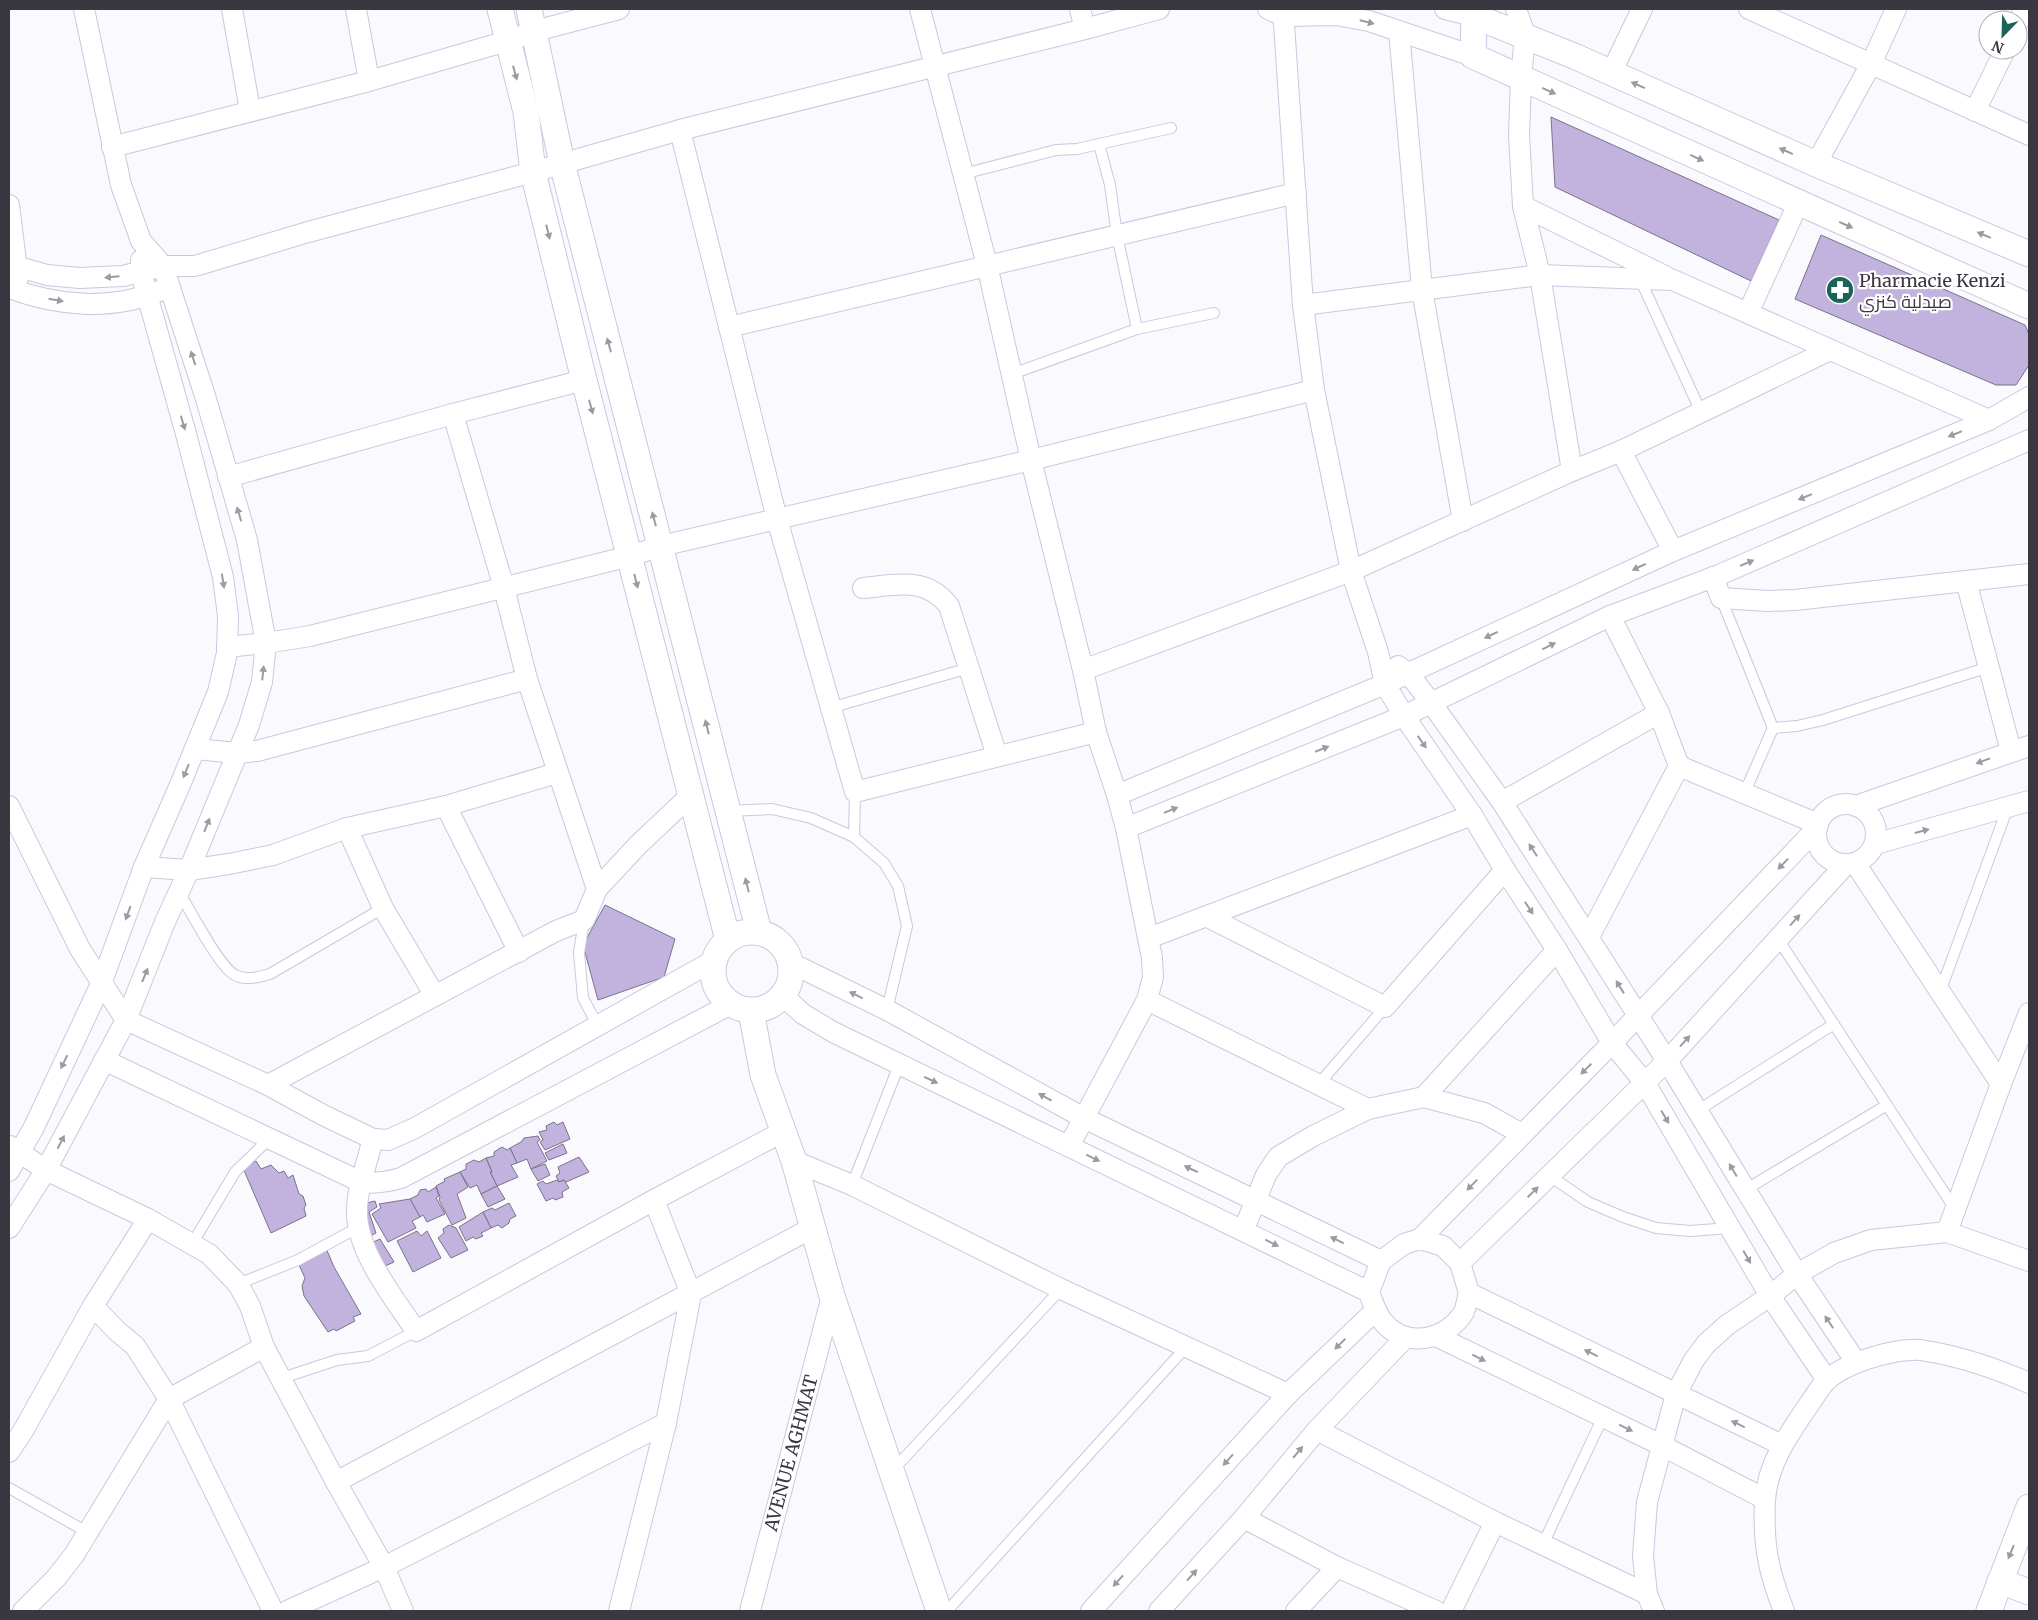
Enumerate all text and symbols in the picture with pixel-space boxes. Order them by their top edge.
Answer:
north arrow [1978,10,2028,60]
one-way arrow [1360,18,1375,26]
text: N [1989,37,2007,57]
one-way arrow [512,66,520,81]
one-way arrow [1631,81,1645,89]
one-way arrow [1542,88,1556,96]
one-way arrow [1779,147,1793,155]
one-way arrow [1690,155,1704,163]
one-way arrow [1839,221,1853,229]
one-way arrow [544,225,552,240]
one-way arrow [1977,231,1991,239]
place label: Pharmacie Kenzi صيدلية كنزي [1859,269,2006,316]
one-way arrow [104,273,120,281]
pharmacy icon: Pharmacie Kenzi صيدلية كنزي [1825,275,1855,305]
one-way arrow [48,297,64,305]
one-way arrow [605,337,613,352]
one-way arrow [189,350,196,365]
one-way arrow [587,399,595,414]
one-way arrow [180,416,188,431]
one-way arrow [1948,431,1962,439]
one-way arrow [1798,493,1812,501]
one-way arrow [235,506,243,521]
one-way arrow [650,512,658,527]
one-way arrow [1740,558,1754,566]
one-way arrow [1632,563,1646,571]
one-way arrow [220,573,228,589]
one-way arrow [632,574,640,589]
one-way arrow [1484,631,1498,639]
one-way arrow [1542,642,1556,650]
one-way arrow [259,665,267,681]
one-way arrow [703,720,711,735]
one-way arrow [1417,735,1427,749]
one-way arrow [1314,745,1329,752]
one-way arrow [1975,757,1990,765]
one-way arrow [182,764,190,779]
one-way arrow [1164,805,1178,813]
one-way arrow [203,817,211,832]
one-way arrow [1914,827,1929,835]
one-way arrow [1528,843,1538,856]
one-way arrow [1777,857,1789,869]
one-way arrow [743,877,751,892]
one-way arrow [1525,901,1534,914]
one-way arrow [124,905,131,920]
one-way arrow [1789,915,1801,927]
one-way arrow [141,967,149,982]
one-way arrow [1616,980,1625,993]
one-way arrow [849,991,863,999]
one-way arrow [1680,1034,1691,1047]
one-way arrow [60,1055,68,1069]
one-way arrow [1580,1063,1592,1075]
one-way arrow [924,1076,938,1084]
one-way arrow [1038,1093,1053,1101]
one-way arrow [1660,1111,1669,1124]
one-way arrow [57,1134,65,1149]
one-way arrow [1086,1154,1101,1162]
one-way arrow [1729,1163,1738,1176]
one-way arrow [1184,1165,1198,1173]
one-way arrow [1466,1179,1478,1191]
one-way arrow [1526,1186,1538,1198]
one-way arrow [1330,1235,1344,1243]
one-way arrow [1264,1239,1279,1247]
one-way arrow [1743,1251,1752,1264]
one-way arrow [1824,1315,1834,1329]
one-way arrow [1335,1338,1347,1350]
one-way arrow [1584,1349,1599,1357]
one-way arrow [1472,1353,1487,1362]
street label: AVENUE AGHMAT [759,1372,823,1534]
one-way arrow [1731,1420,1745,1428]
one-way arrow [1619,1424,1633,1432]
one-way arrow [1293,1446,1304,1459]
one-way arrow [1222,1454,1233,1467]
one-way arrow [2006,1545,2014,1559]
one-way arrow [1186,1570,1198,1582]
one-way arrow [1113,1574,1124,1587]

